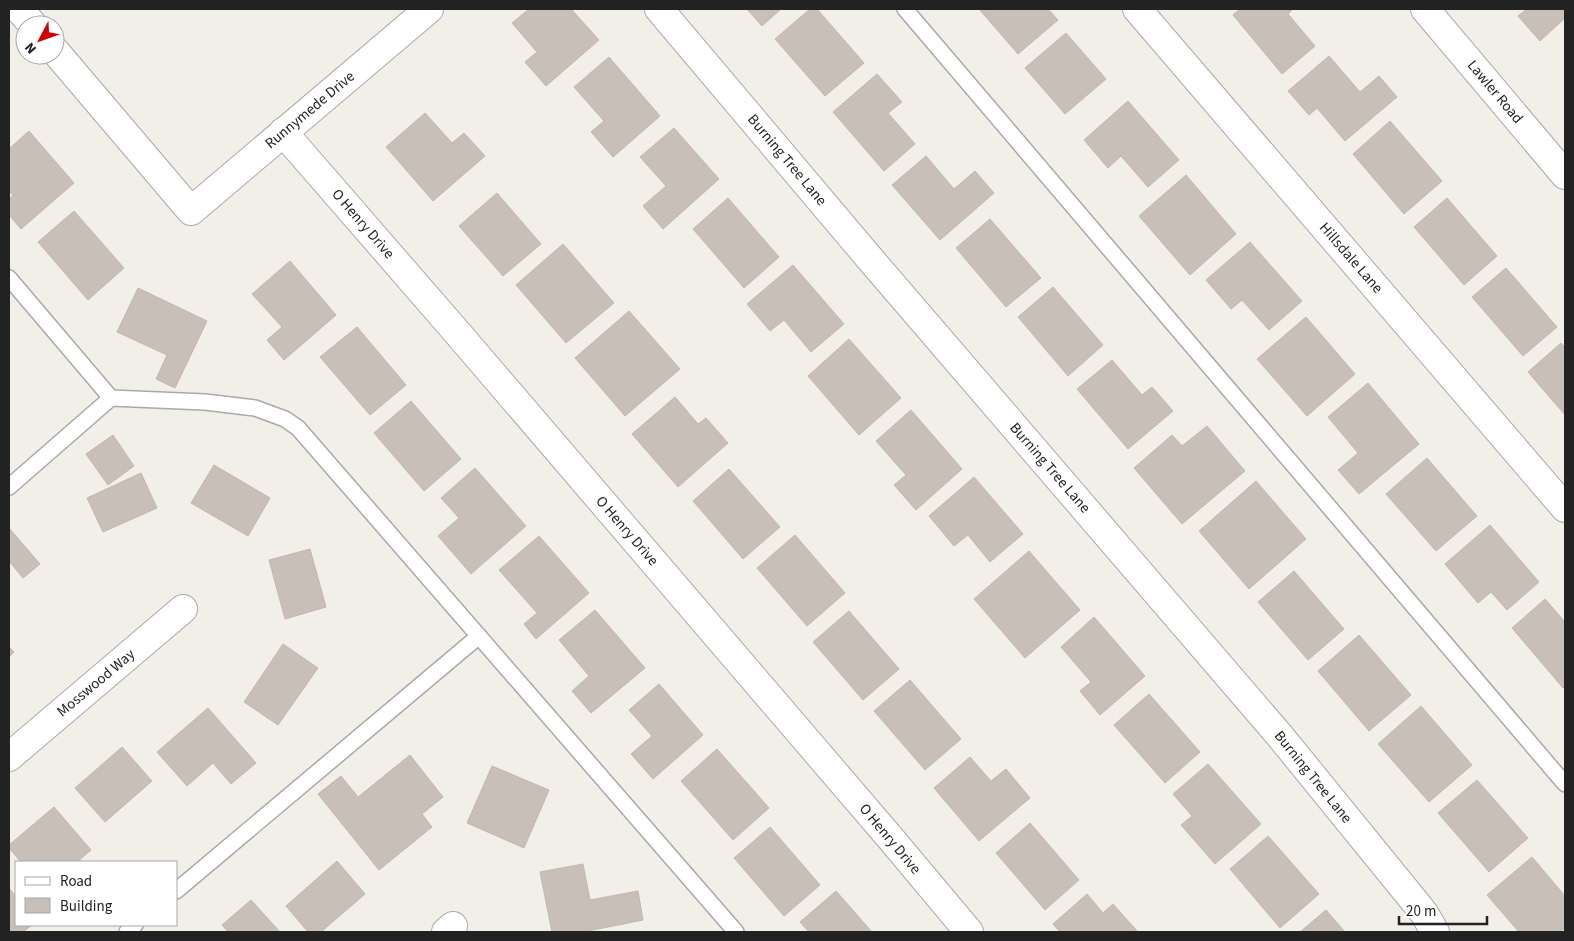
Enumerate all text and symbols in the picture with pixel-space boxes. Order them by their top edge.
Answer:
north arrow [15,15,65,65]
text: N [20,38,42,58]
street label: Lawler Road [1462,56,1528,128]
street label: Runnymede Drive [261,66,359,154]
street label: Burning Tree Lane [742,110,832,210]
street label: O Henry Drive [327,184,399,264]
street label: Hillsdale Lane [1314,218,1388,298]
street label: Burning Tree Lane [1005,418,1095,518]
street label: O Henry Drive [591,491,663,571]
street label: Mosswood Way [52,644,140,722]
street label: Burning Tree Lane [1269,726,1357,828]
street label: O Henry Drive [854,799,926,879]
legend [15,861,178,926]
text: Road [60,871,92,892]
scale bar [1399,894,1486,926]
text: Building [60,896,113,917]
text: 20 m [1406,901,1436,922]

